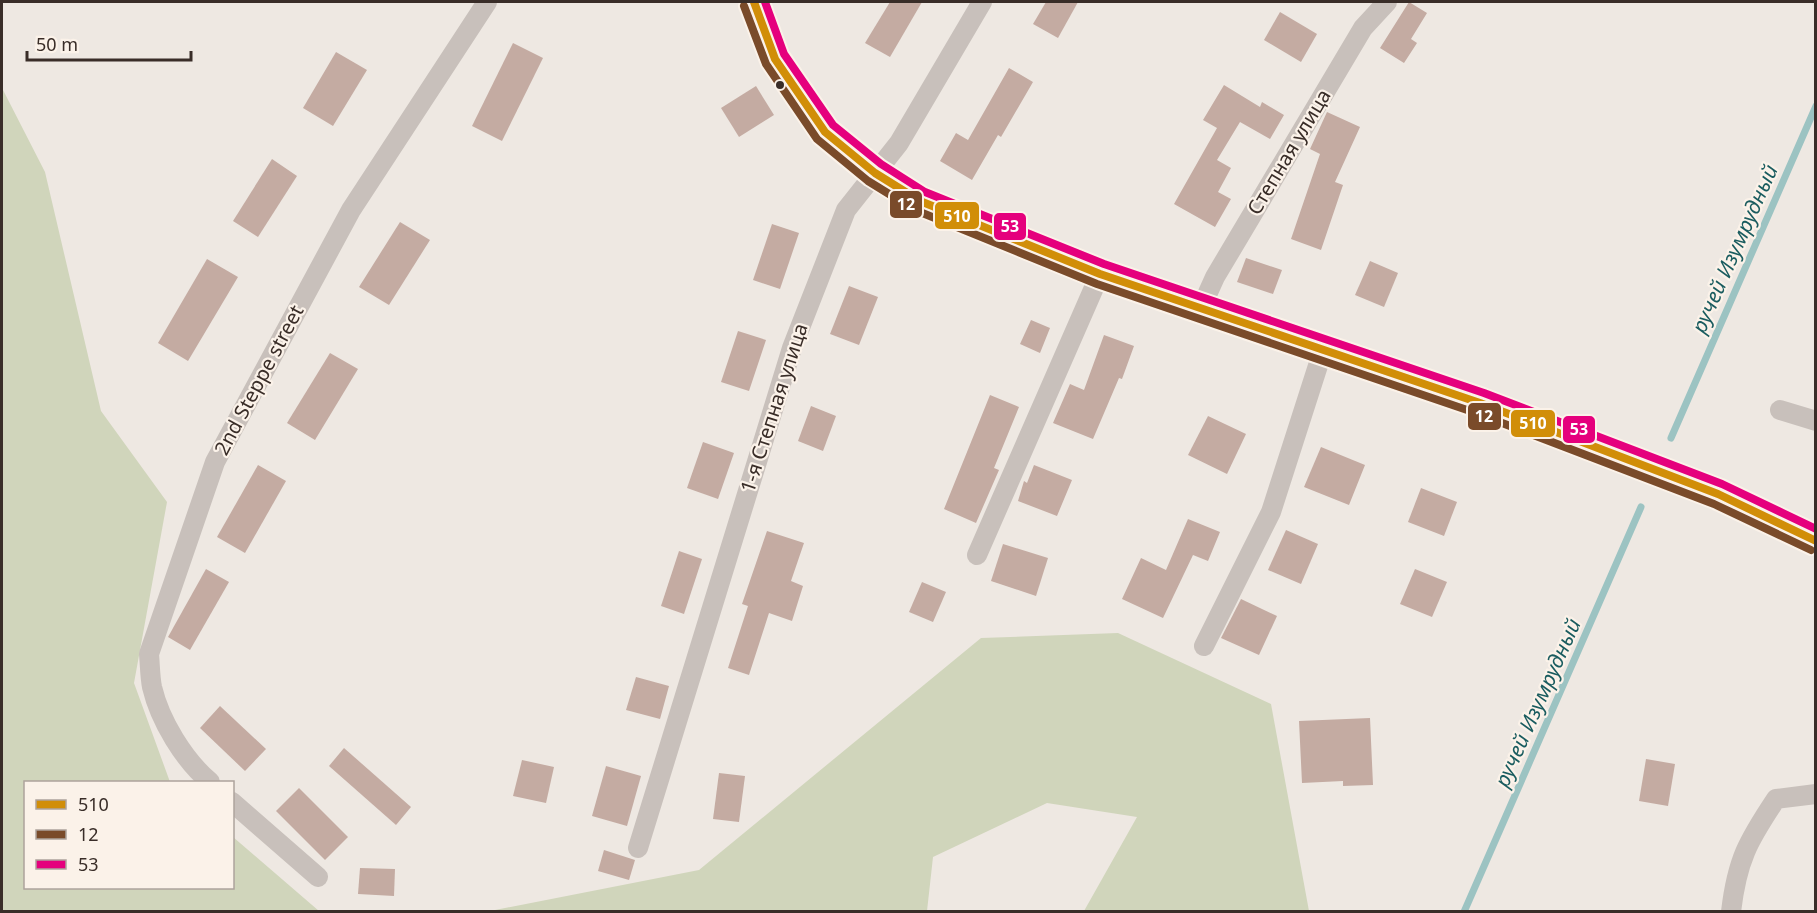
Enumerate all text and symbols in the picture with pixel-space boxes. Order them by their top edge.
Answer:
scale bar [27,24,190,62]
text: 50 m [36,32,78,56]
unlabelled marker [774,79,786,91]
street label: Степная улица [1240,84,1337,220]
water label: ручей Изумрудный [1684,160,1784,338]
line badge: 12 [889,190,923,219]
text: 12 [897,193,915,215]
line badge: 510 [934,201,980,230]
text: 510 [943,205,971,227]
line badge: 53 [993,212,1027,241]
text: 53 [1001,215,1019,237]
street label: 2nd Steppe street [208,300,310,460]
street label: 1-я Степная улица [733,320,814,496]
line badge: 12 [1467,402,1502,431]
text: 12 [1475,405,1493,427]
line badge: 510 [1510,409,1556,438]
text: 510 [1519,412,1547,434]
line badge: 53 [1562,415,1596,444]
text: 53 [1570,418,1588,440]
water label: ручей Изумрудный [1487,614,1587,792]
legend [24,781,234,889]
text: 510 [78,792,109,816]
text: 12 [78,822,99,846]
text: 53 [78,852,99,876]

